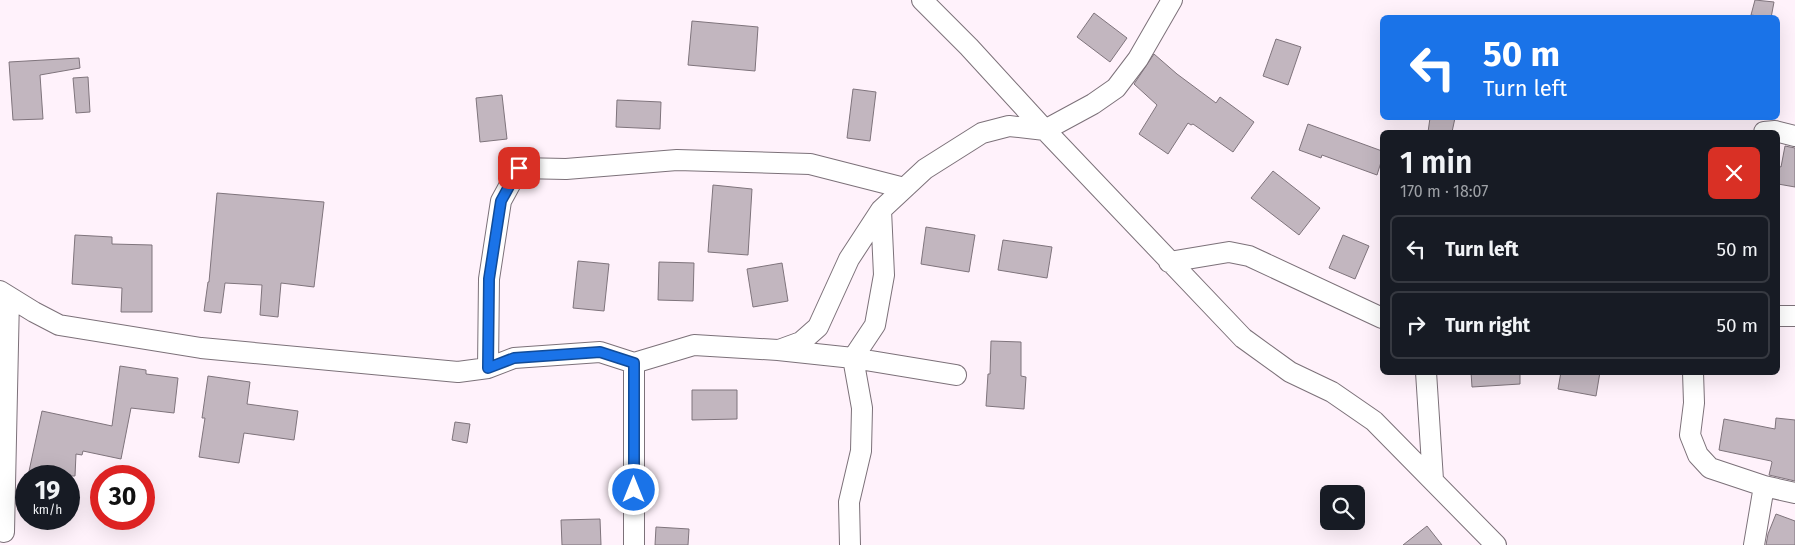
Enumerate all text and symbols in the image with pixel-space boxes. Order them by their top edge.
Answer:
text: 50 m [1483,33,1560,75]
icon: left [1400,35,1465,100]
text: Turn left [1483,75,1567,102]
text: 1 min [1400,145,1472,181]
pin [498,147,540,189]
button: close [1708,147,1760,199]
icon: arrive [505,154,533,182]
text: 170 m · 18:07 [1400,182,1488,201]
icon: left [1402,235,1430,263]
text: Turn left [1445,238,1519,261]
text: 50 m [1717,238,1758,261]
icon: right [1402,311,1430,339]
text: Turn right [1445,314,1530,337]
text: 50 m [1717,314,1758,337]
position arrow [607,463,659,515]
speed limit sign: 30 [90,465,155,530]
text: 19 [35,476,60,506]
map controls [1320,485,1365,530]
button: search [1320,485,1365,530]
text: km/h [33,503,62,517]

